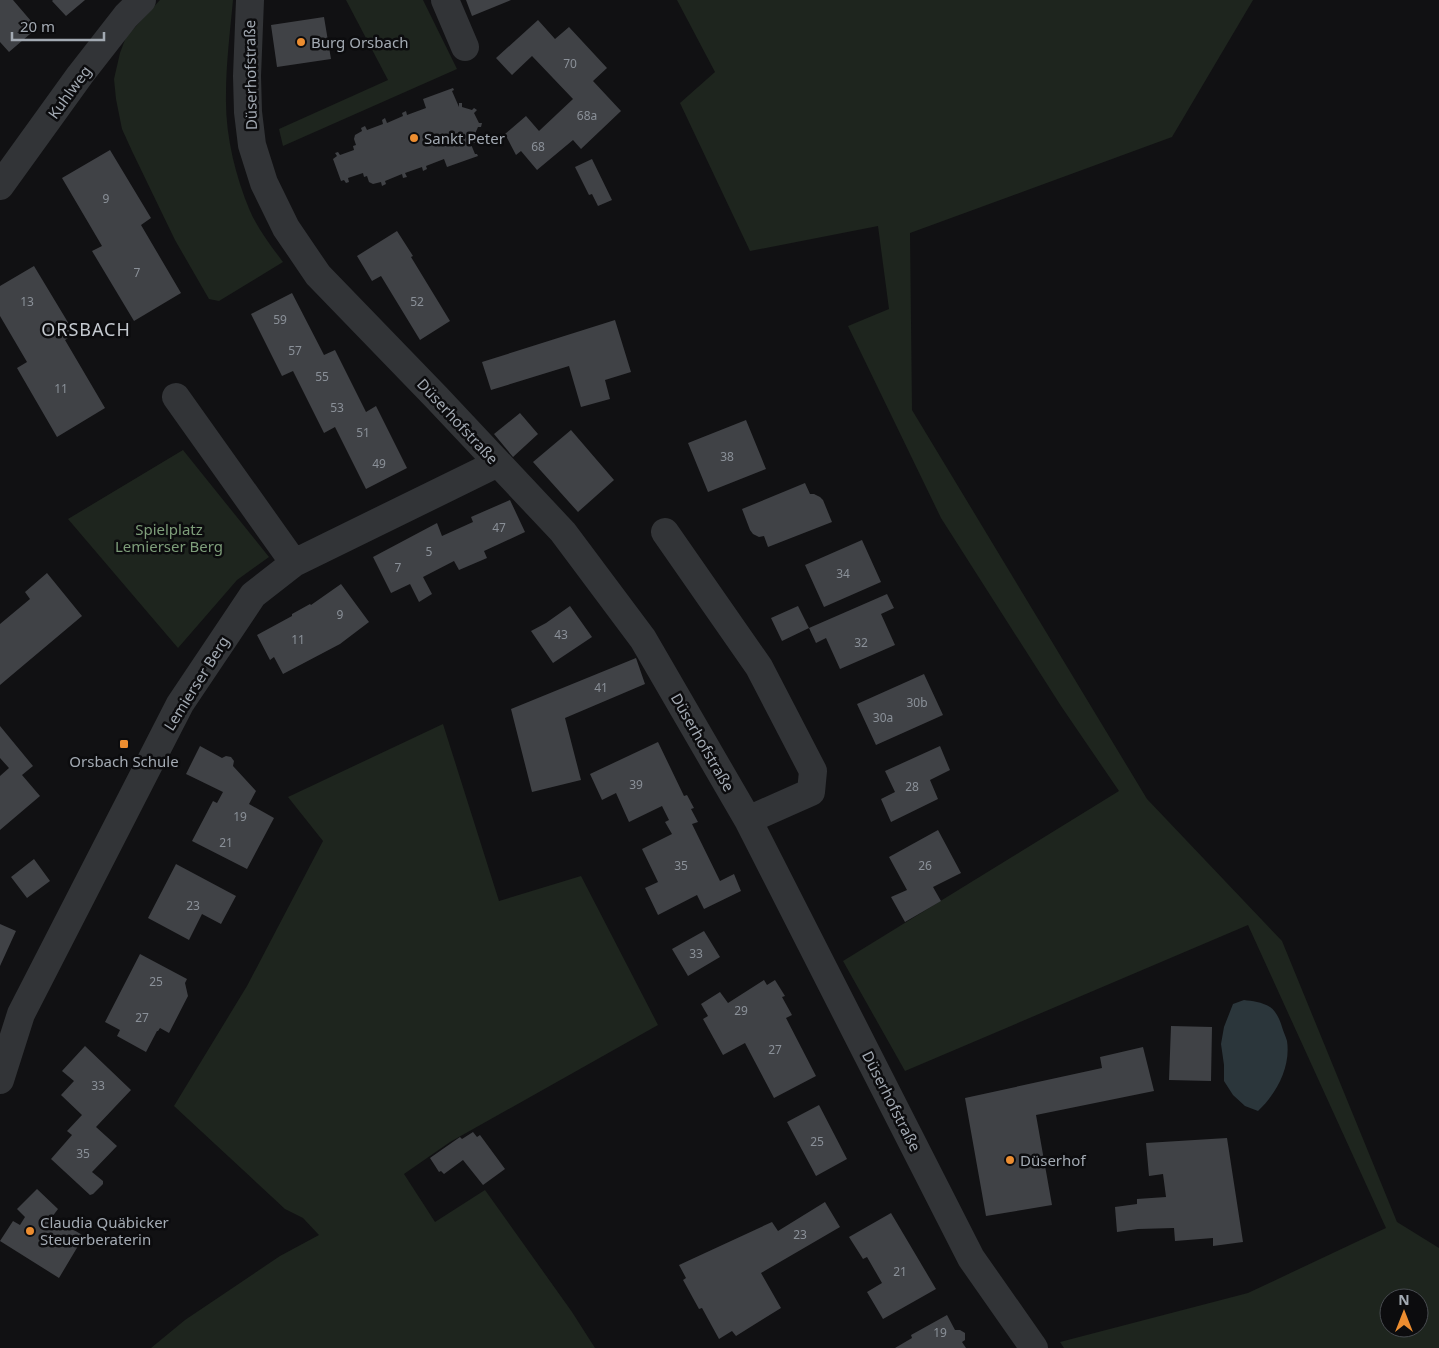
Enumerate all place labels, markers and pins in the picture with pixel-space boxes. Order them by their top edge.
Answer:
place label: Burg Orsbach [311,32,408,52]
marker: Burg Orsbach [295,36,307,48]
place label: Sankt Peter [424,128,505,148]
marker: Sankt Peter [408,132,420,144]
marker: Orsbach Schule [118,738,130,750]
place label: Orsbach Schule [69,751,179,771]
place label: Düserhof [1020,1150,1086,1170]
marker: Düserhof [1004,1154,1016,1166]
place label: Claudia Quäbicker Steuerberaterin [40,1212,169,1249]
marker: Claudia Quäbicker Steuerberaterin [24,1225,36,1237]

